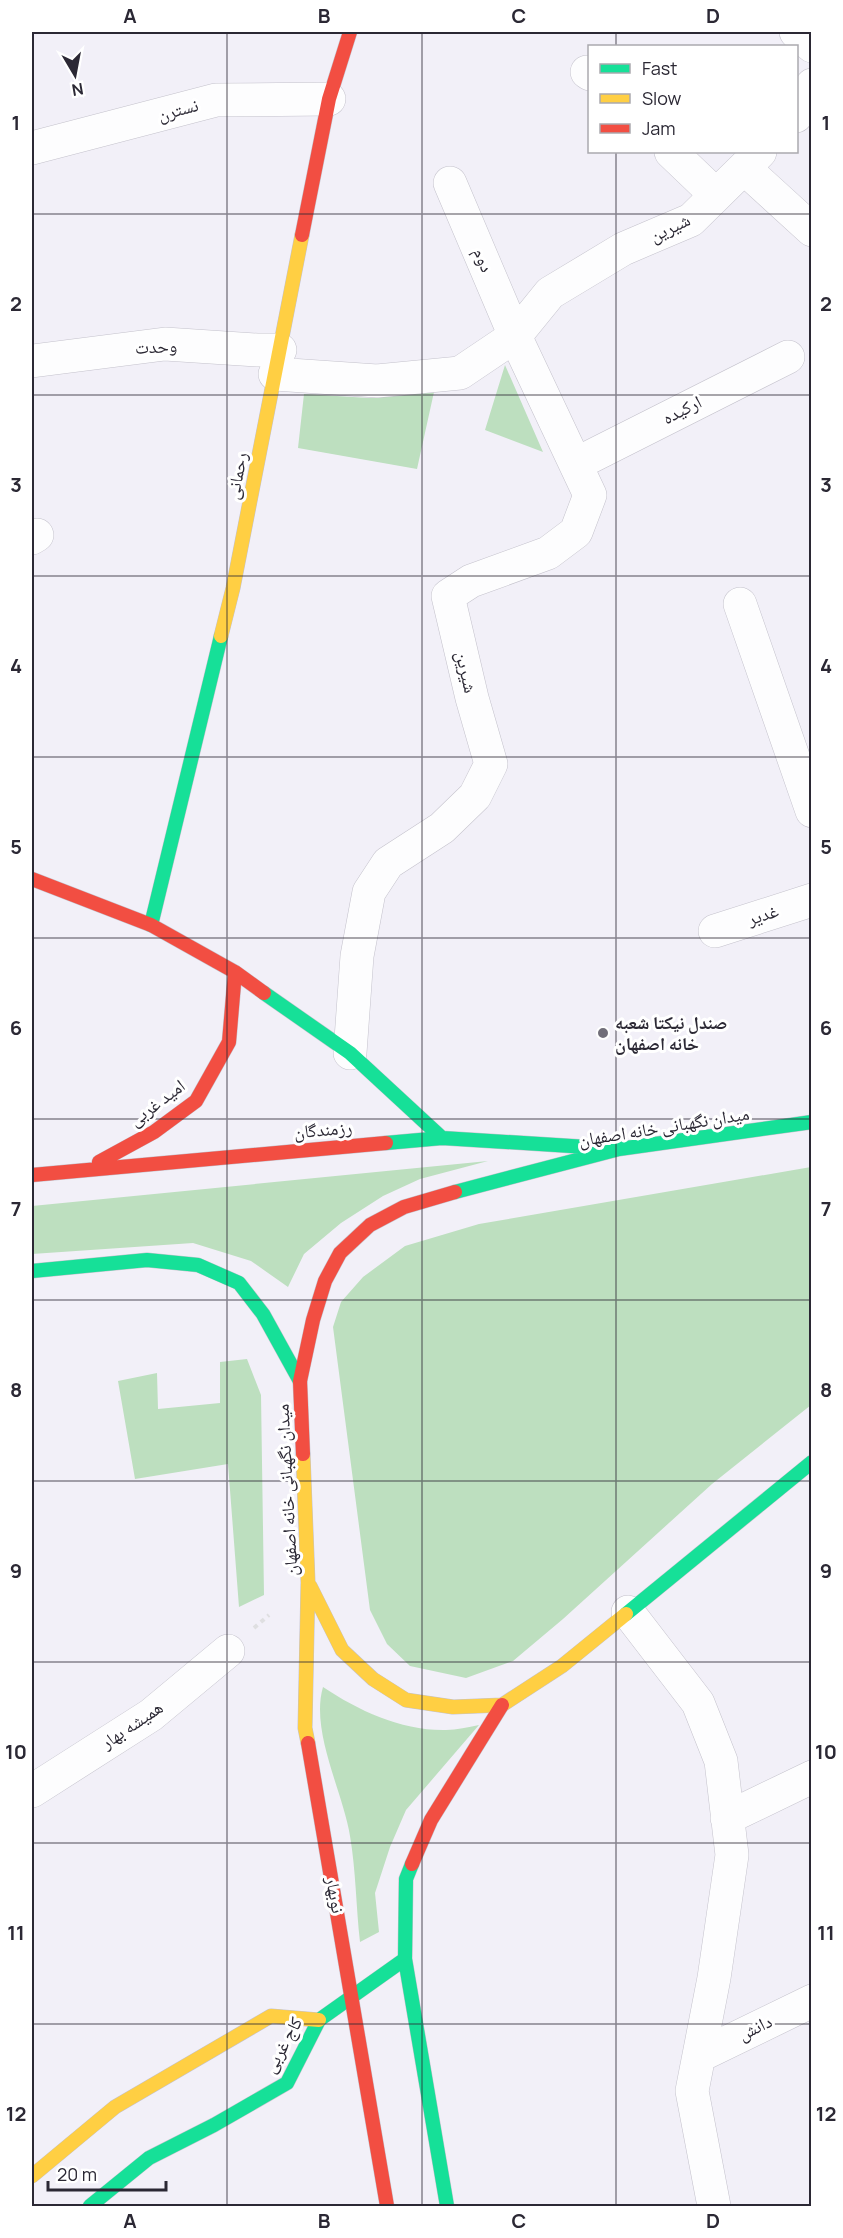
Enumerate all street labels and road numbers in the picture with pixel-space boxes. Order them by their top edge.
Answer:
street label: نسترن [155,92,201,126]
street label: شیرین [645,207,694,247]
street label: دوم [467,244,500,276]
street label: وحدت [134,333,178,359]
street label: ارکیده [658,389,705,429]
street label: رحمانی [220,450,252,502]
street label: شیرین [451,648,483,695]
street label: غدیر [743,898,781,931]
street label: امید غربی [123,1073,189,1131]
street label: میدان نگهبانی خانه اصفهان [577,1101,751,1151]
street label: رزمندگان [293,1114,353,1144]
street label: میدان نگهبانی خانه اصفهان [270,1403,302,1577]
street label: همیشه بهار [95,1695,167,1754]
street label: نوبهار [321,1874,351,1915]
street label: دانش [734,2009,776,2046]
street label: کاج غربی [257,2012,308,2077]

